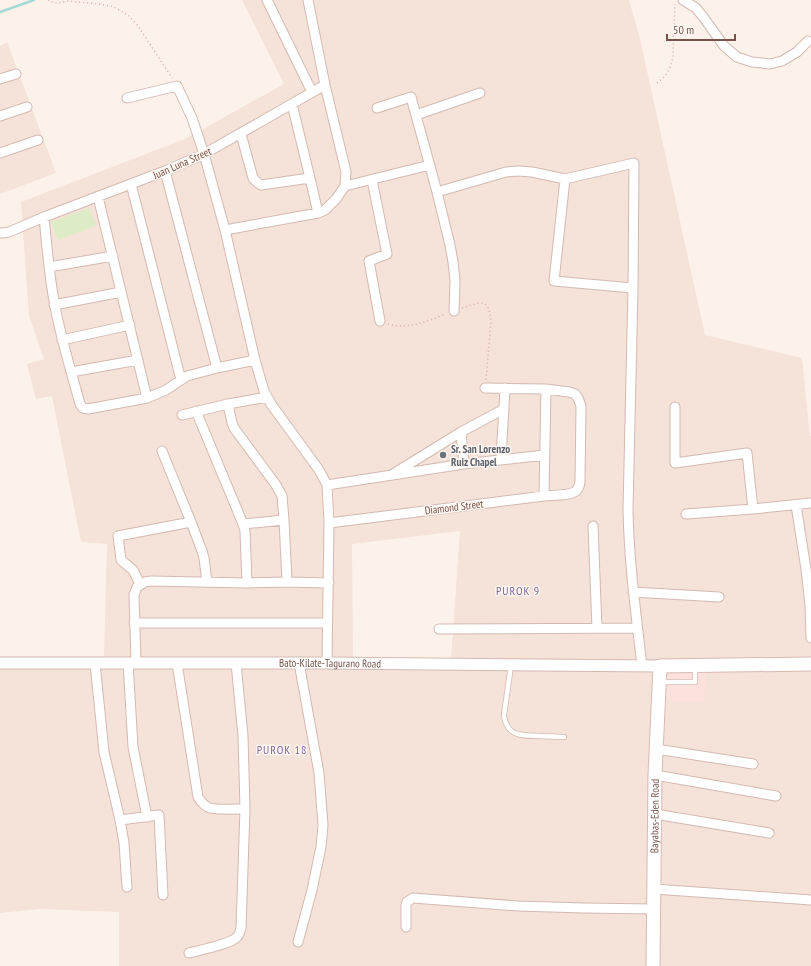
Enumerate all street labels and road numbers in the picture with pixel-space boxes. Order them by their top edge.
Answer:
street label: Juan Luna Street [150,144,213,183]
street label: Diamond Street [424,496,484,518]
street label: Bato-Kilate-Tagurano Road [279,656,381,670]
street label: Bayabas-Eden Road [647,779,662,853]

